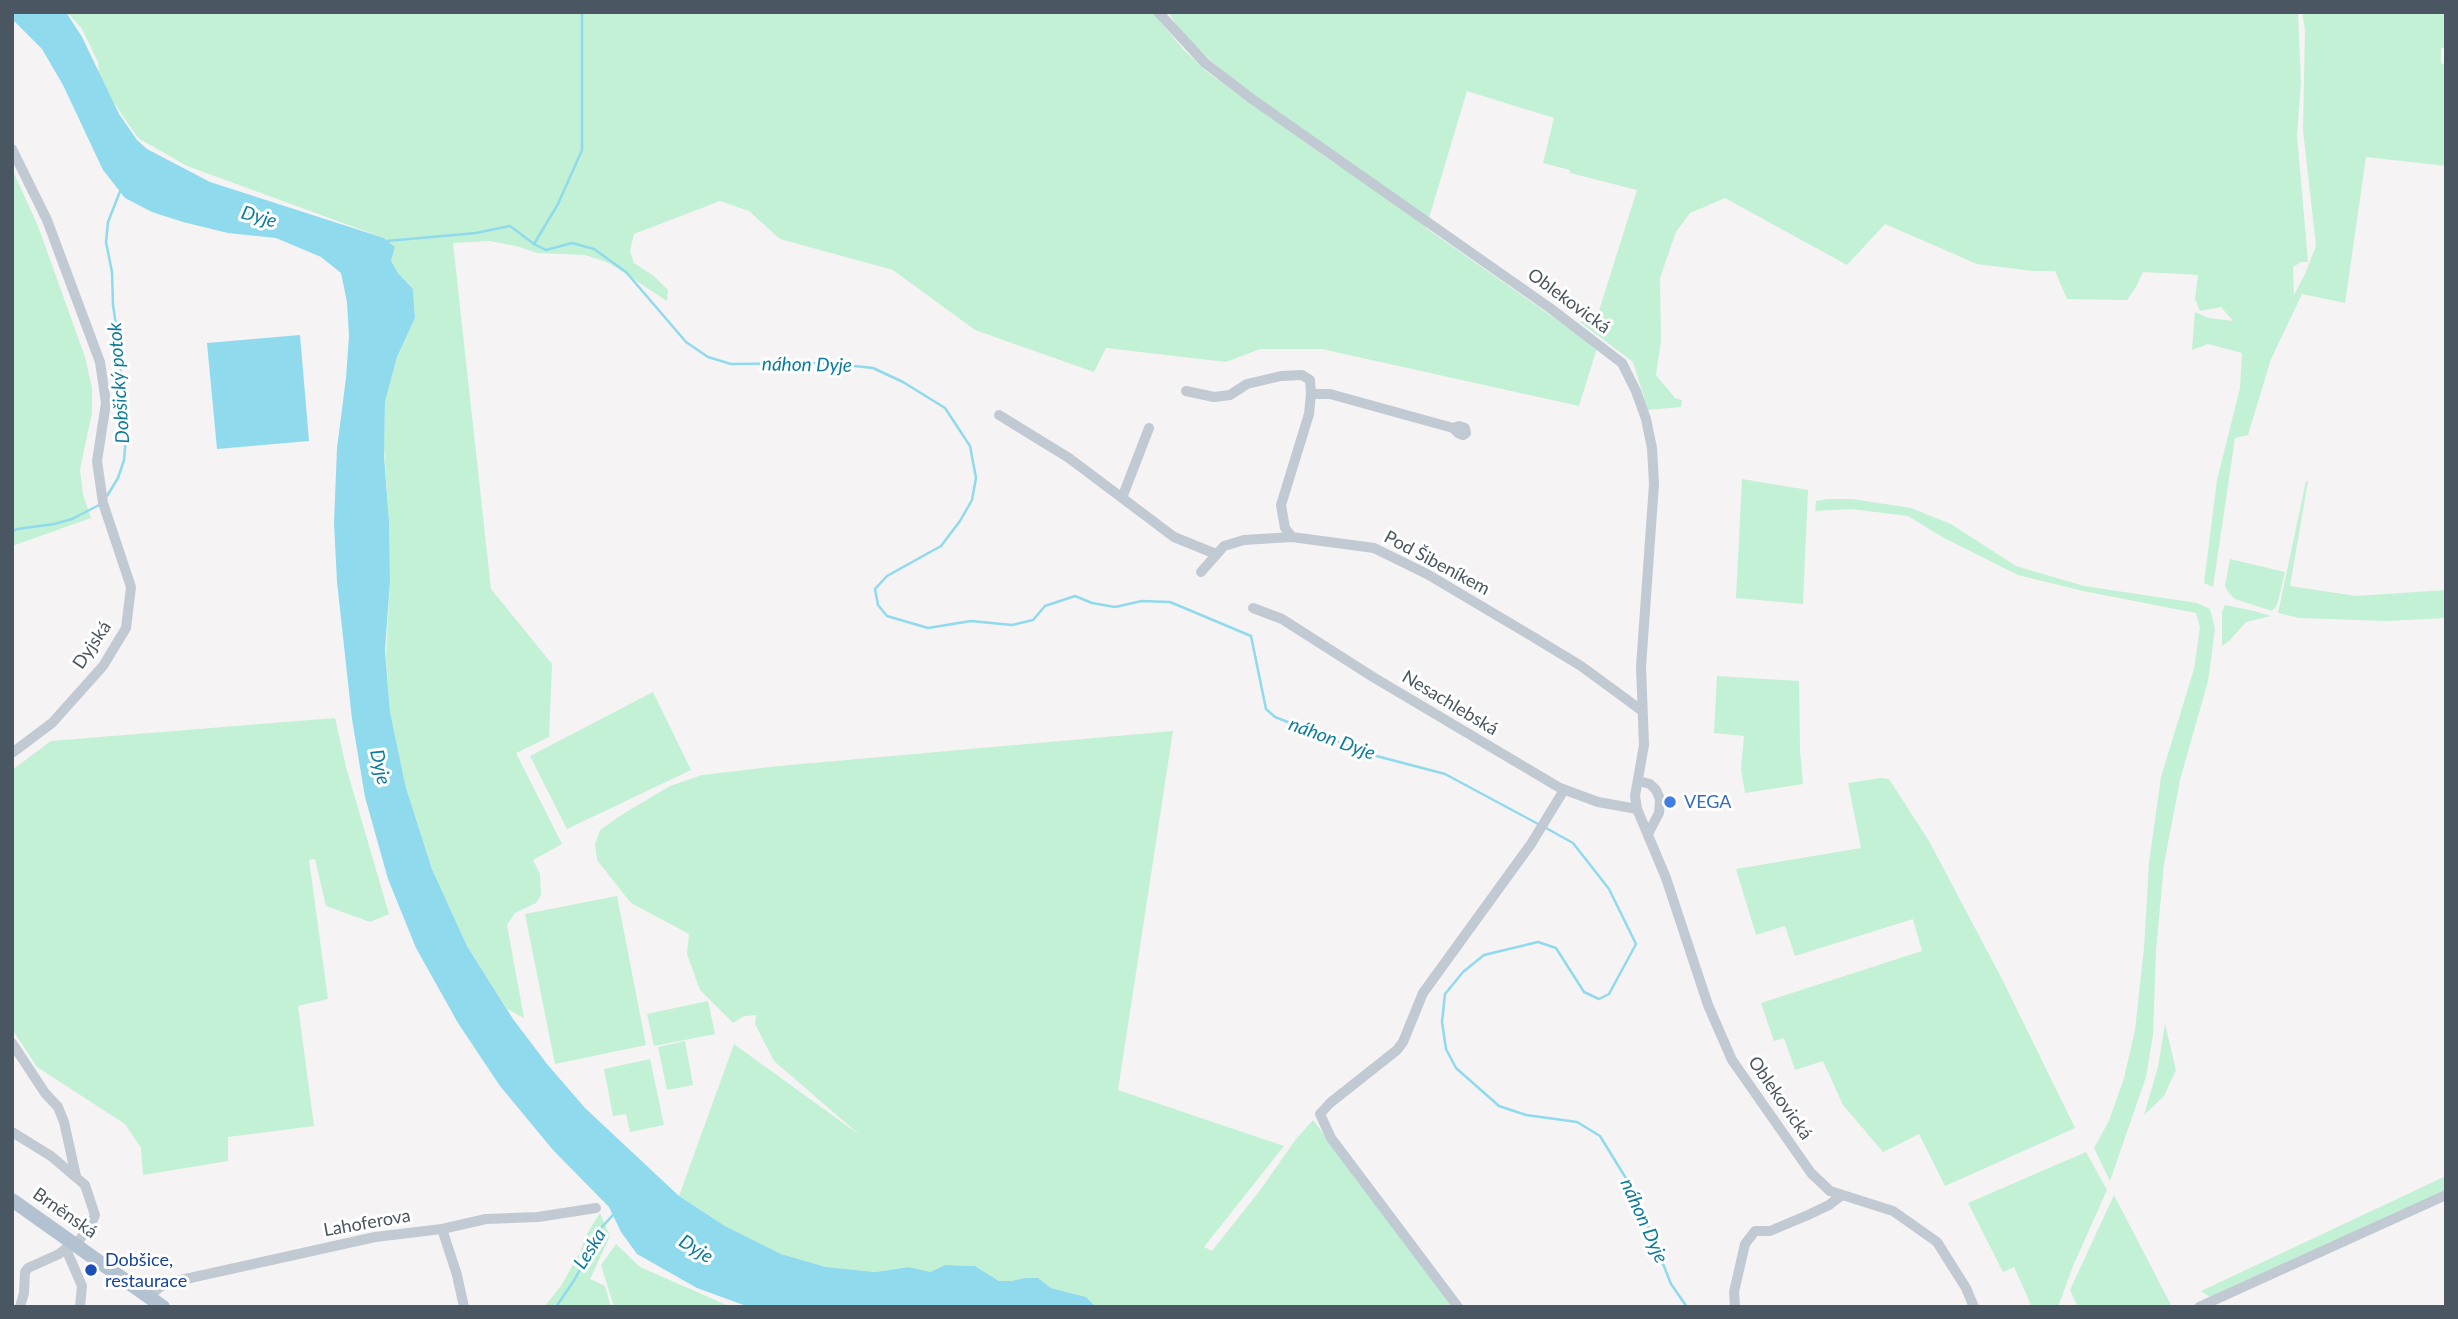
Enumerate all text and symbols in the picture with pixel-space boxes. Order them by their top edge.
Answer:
water label: Dyje [239,201,279,233]
street label: Oblekovická [1523,264,1615,338]
water label: Dobšický potok [103,322,135,444]
water label: náhon Dyje [762,353,852,377]
street label: Pod Šibeníkem [1381,526,1493,600]
street label: Dyjská [68,617,116,673]
street label: Nesachlebská [1398,666,1502,740]
water label: náhon Dyje [1286,713,1378,765]
water label: Dyje [365,747,395,787]
place label: VEGA [1684,791,1732,813]
marker: VEGA [1662,794,1678,810]
street label: Oblekovická [1743,1052,1817,1144]
water label: náhon Dyje [1615,1175,1673,1267]
street label: Brněnská [29,1183,101,1243]
street label: Lahoferova [322,1205,412,1241]
water label: Leska [569,1225,611,1273]
water label: Dyje [675,1230,717,1268]
place label: Dobšice, restaurace [105,1249,187,1292]
marker: Dobšice, restaurace [83,1262,99,1278]

